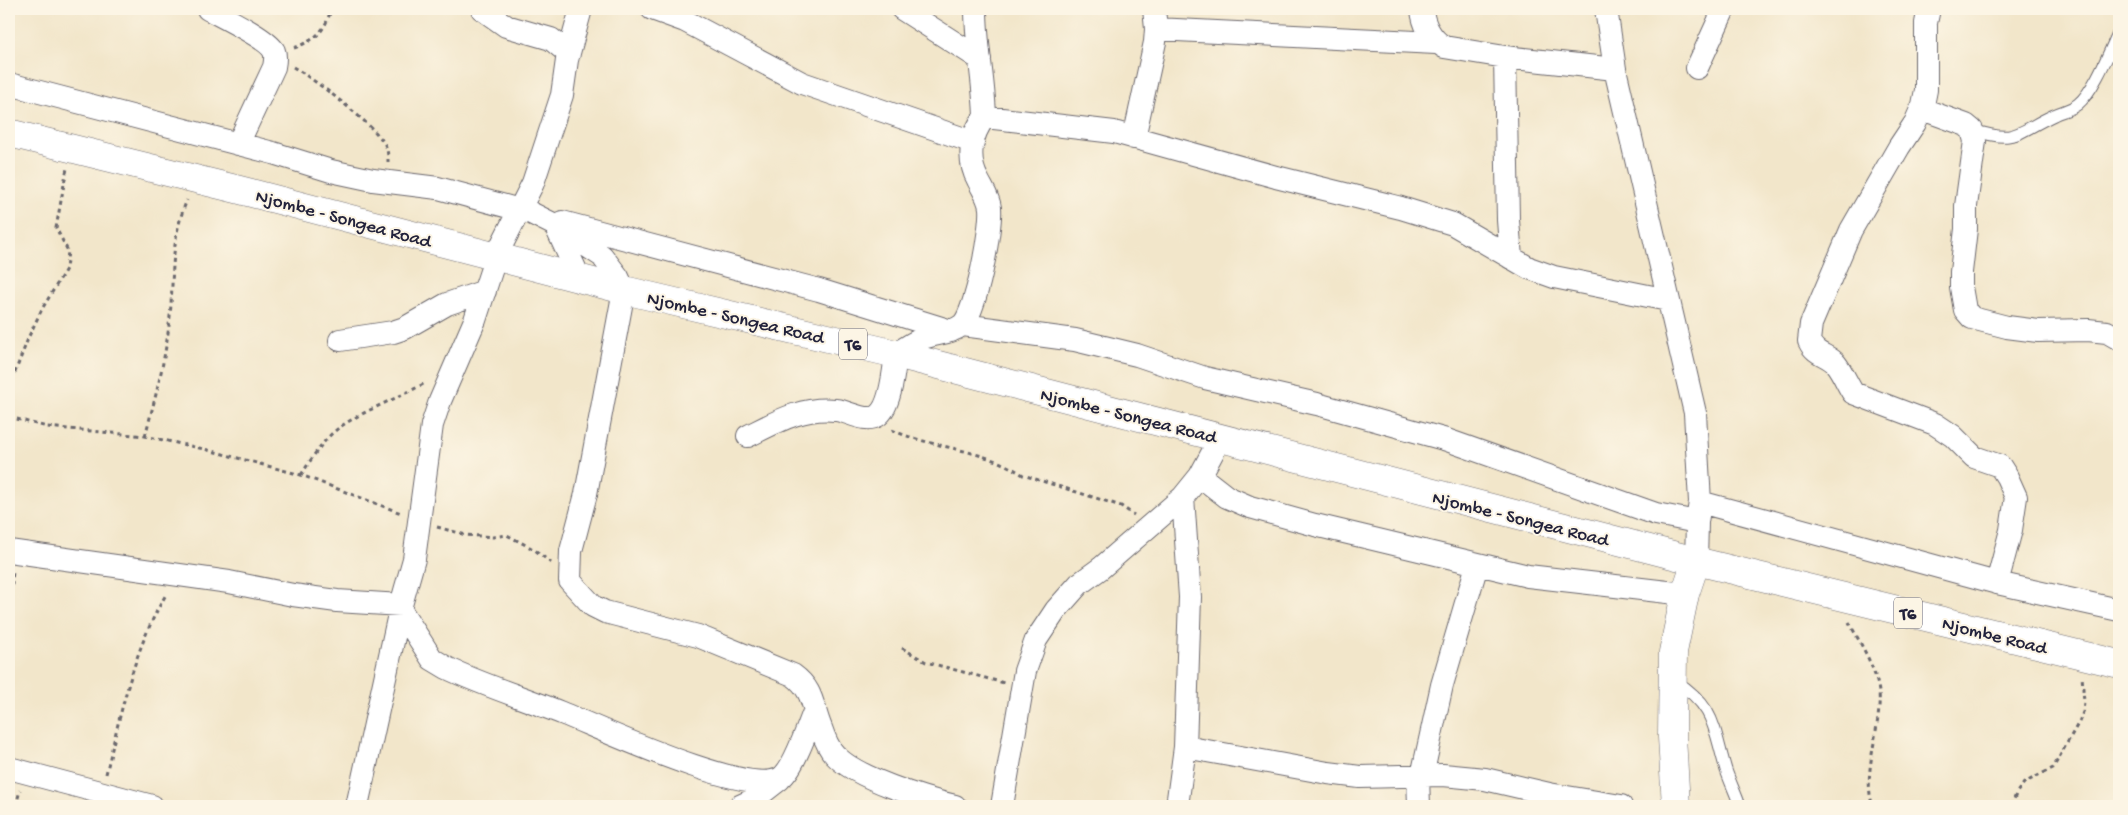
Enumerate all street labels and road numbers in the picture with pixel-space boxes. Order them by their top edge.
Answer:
street label: Njombe - Songea Road [253,186,435,255]
street label: Njombe - Songea Road [644,288,828,351]
road number: T6 [839,328,867,359]
street label: Njombe - Songea Road [1038,384,1221,451]
street label: Njombe - Songea Road [1430,487,1613,554]
road number: T6 [1894,598,1922,628]
street label: Njombe Road [1939,613,2051,662]

